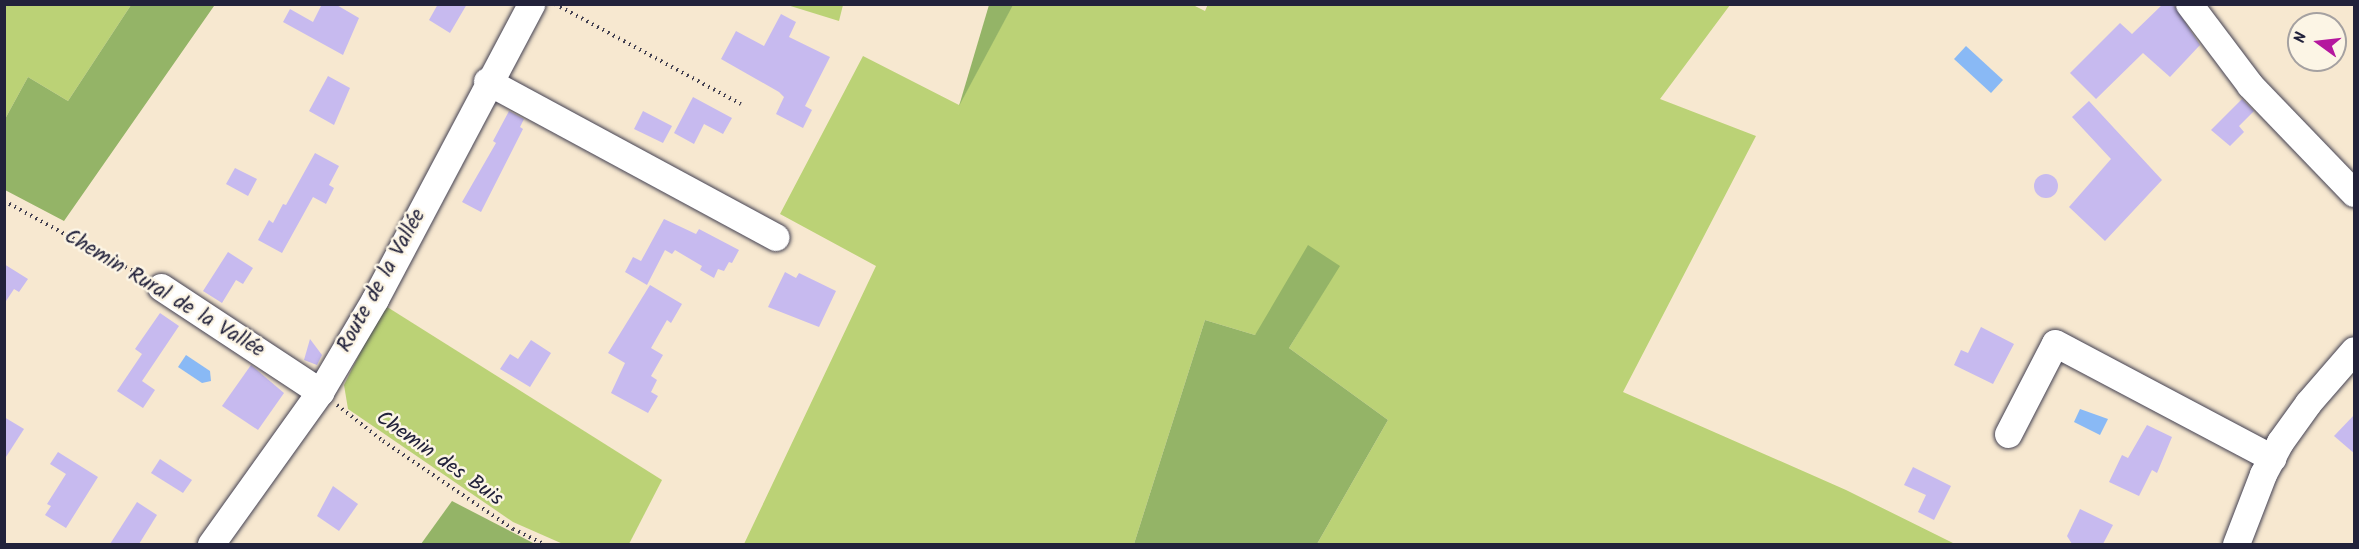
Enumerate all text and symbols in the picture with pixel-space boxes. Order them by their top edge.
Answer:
north arrow [2287,12,2347,72]
text: N [2288,30,2314,46]
street label: Route de la Vallée [332,205,432,357]
street label: Chemin Rural de la Vallée [59,224,269,364]
street label: Chemin des Buis [371,406,507,512]

